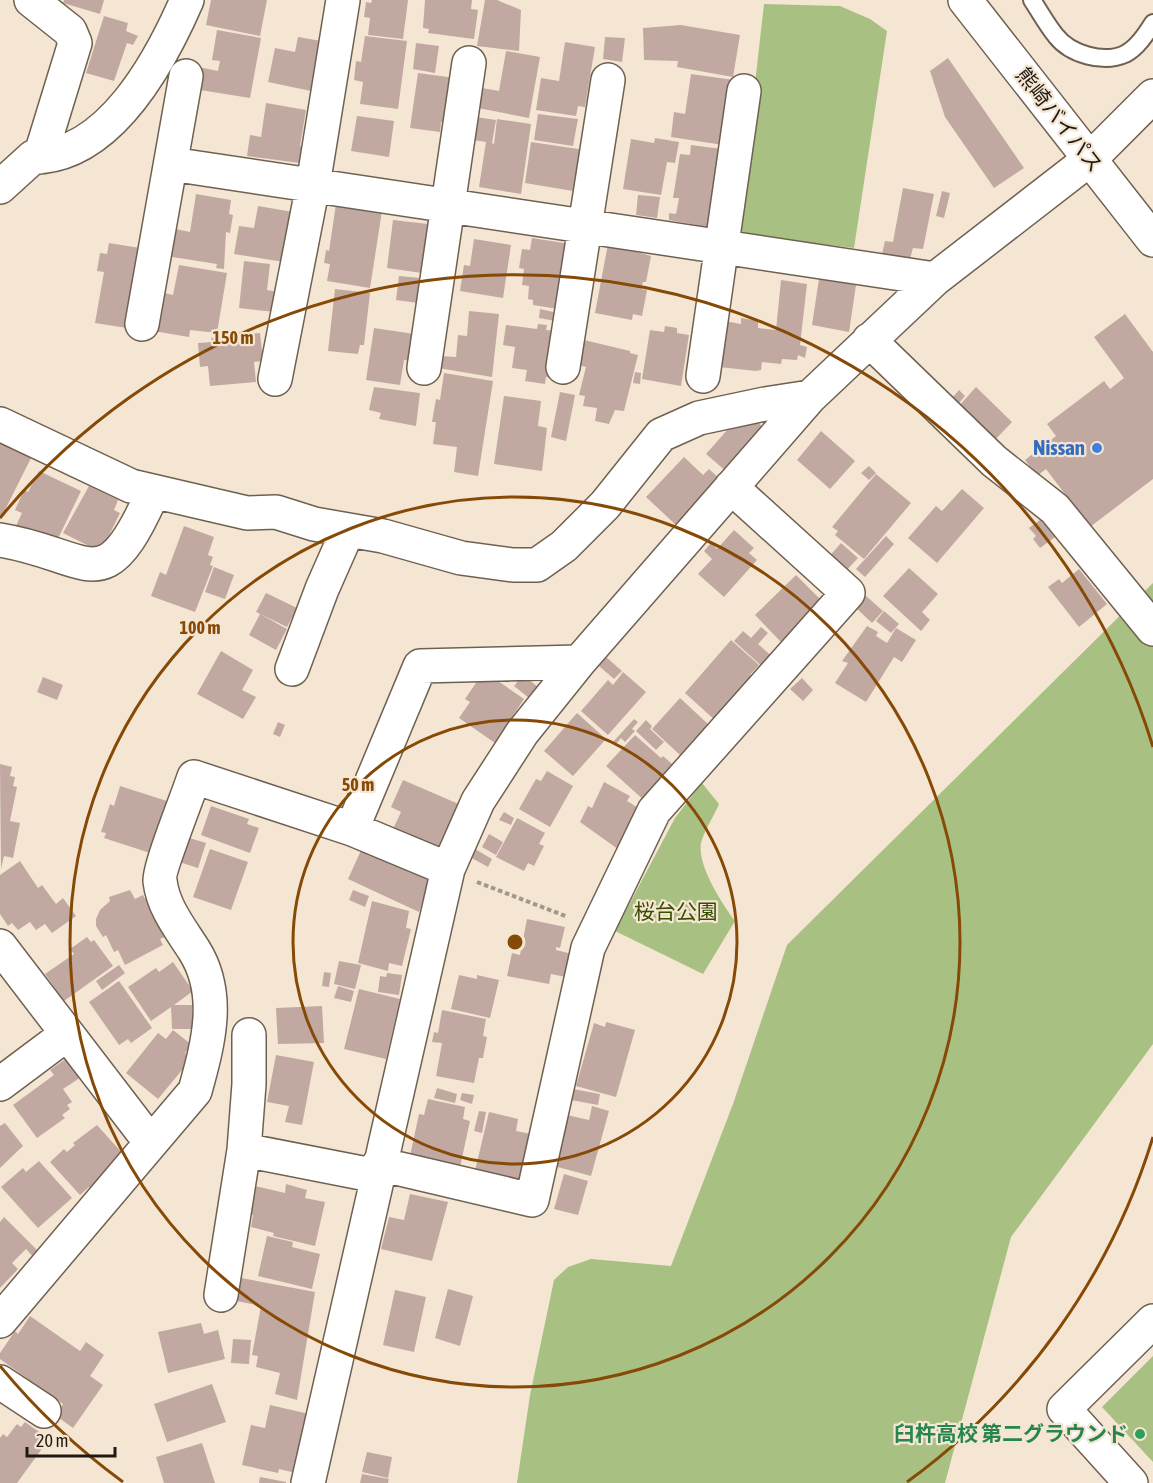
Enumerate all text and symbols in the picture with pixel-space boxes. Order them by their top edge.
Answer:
street label: 熊崎バイパス [1012,63,1108,176]
text: 150 m [213,327,253,348]
place label: Nissan [1033,435,1085,459]
marker: Nissan [1090,441,1104,455]
text: 100 m [180,617,220,638]
text: 50 m [342,774,374,795]
park label: 桜台公園 [634,899,718,923]
centre of rings [505,932,525,952]
scale bar [27,1420,116,1458]
place label: 臼杵高校 第二グラウンド [894,1421,1128,1445]
marker: 臼杵高校 第二グラウンド [1133,1427,1147,1441]
text: 20 m [36,1430,68,1451]

